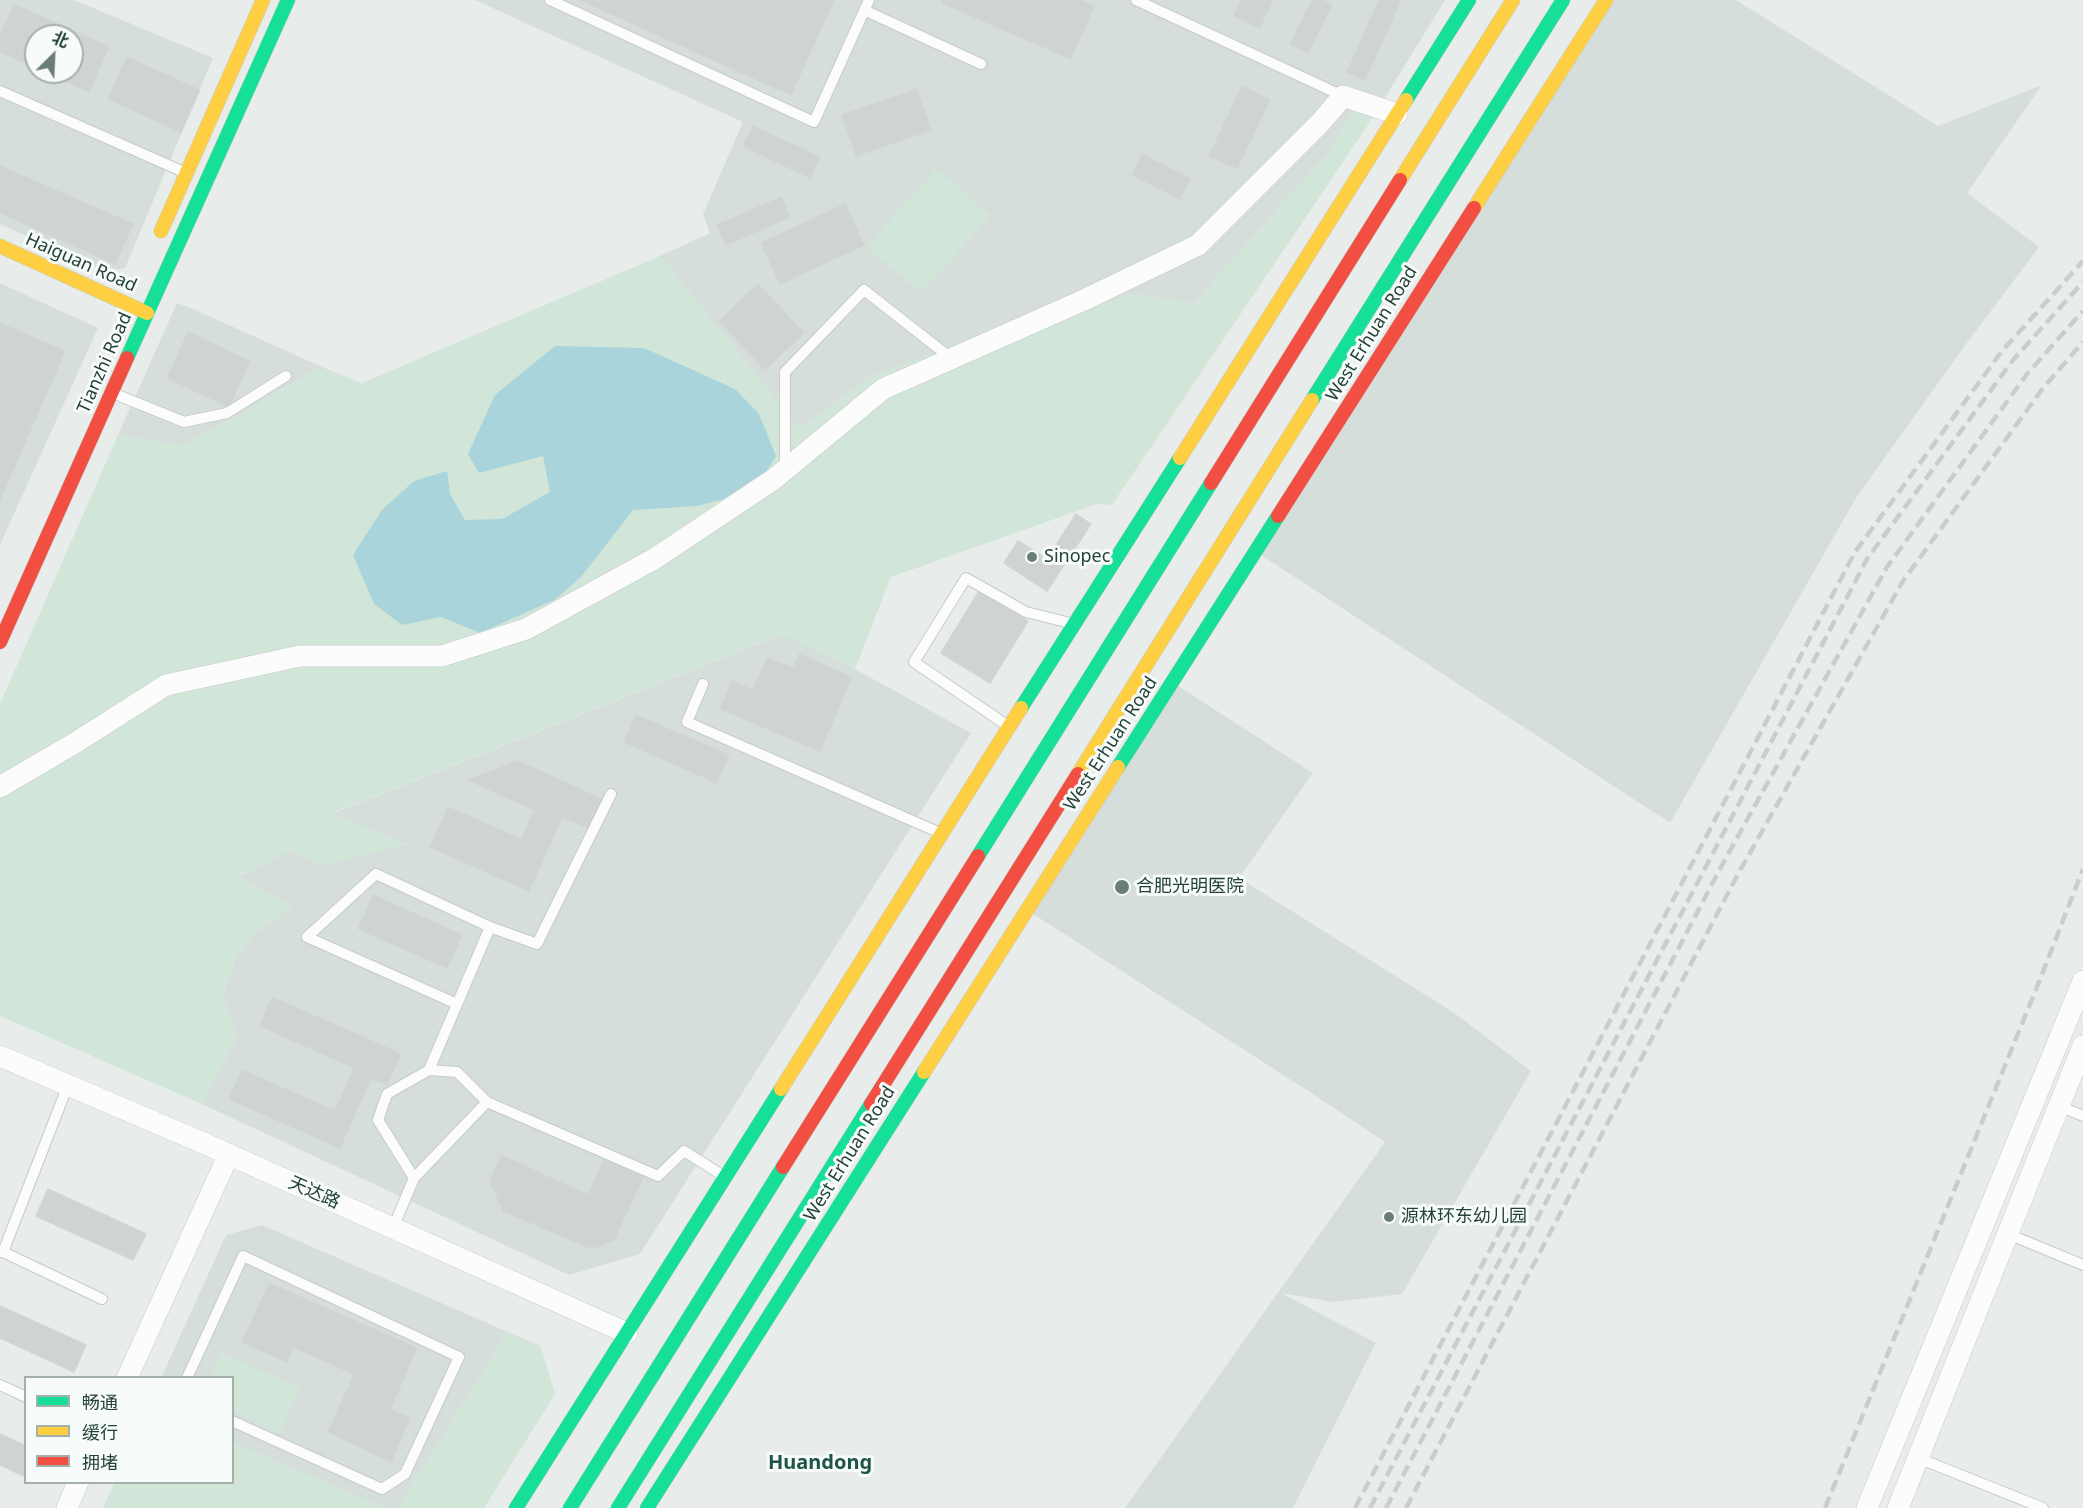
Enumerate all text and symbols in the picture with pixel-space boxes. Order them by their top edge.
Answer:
north arrow [24,24,84,84]
text: 北 [49,26,72,53]
street label: Haiguan Road [22,229,140,297]
street label: West Erhuan Road [1322,262,1422,406]
street label: Tianzhi Road [73,309,137,417]
place label: Sinopec [1044,546,1110,568]
marker: Sinopec [1025,550,1039,564]
street label: West Erhuan Road [1060,673,1162,815]
place label: 合肥光明医院 [1136,876,1244,898]
marker: 合肥光明医院 [1113,878,1131,896]
street label: West Erhuan Road [800,1082,900,1226]
street label: 天达路 [285,1172,343,1214]
place label: 源林环东幼儿园 [1401,1206,1527,1228]
marker: 源林环东幼儿园 [1382,1210,1396,1224]
legend [24,1376,234,1484]
text: 畅通 [82,1390,118,1414]
text: 缓行 [82,1420,118,1444]
text: 拥堵 [82,1450,118,1474]
district label: Huandong [768,1451,872,1475]

